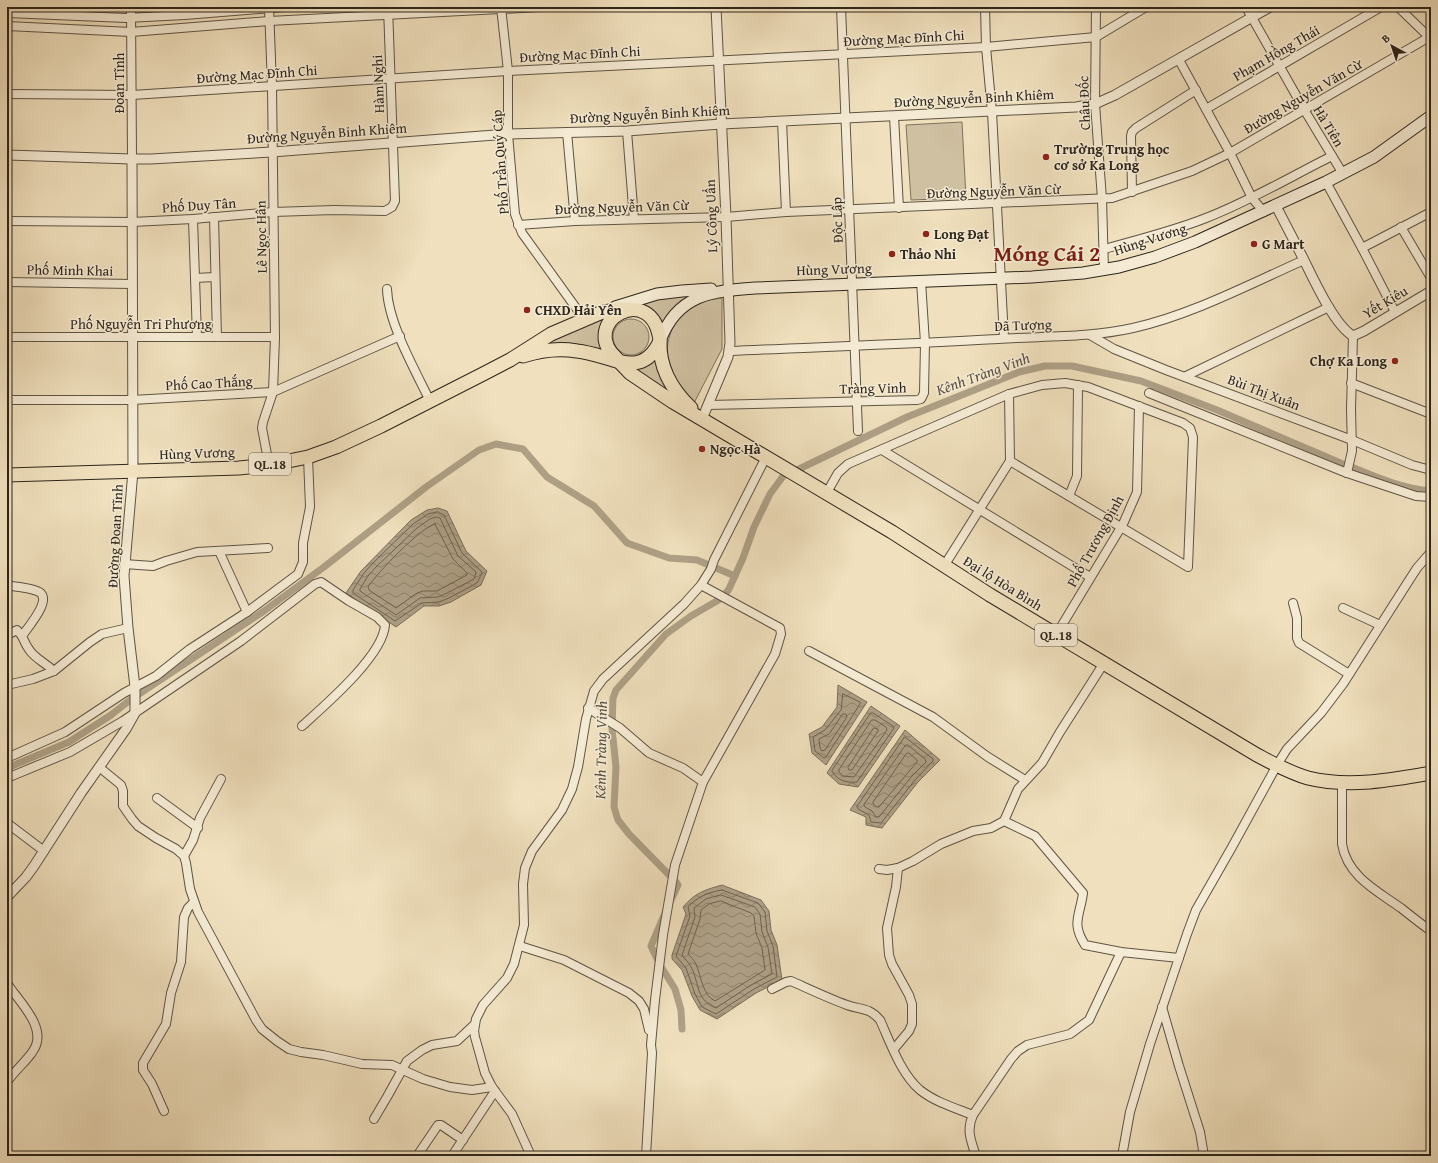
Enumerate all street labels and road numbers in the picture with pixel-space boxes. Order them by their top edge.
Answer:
street label: Phạm Hồng Thái [1229,20,1323,86]
street label: Đường Mạc Đĩnh Chi [843,25,965,51]
street label: Đường Mạc Đĩnh Chi [519,41,641,67]
street label: Đoan Tĩnh [109,53,129,113]
street label: Hàm Nghi [367,54,389,114]
street label: Đường Nguyễn Văn Cừ [1240,54,1366,138]
street label: Đường Mạc Đĩnh Chi [196,60,318,88]
street label: Châu Đốc [1073,75,1095,131]
street label: Đường Nguyễn Bỉnh Khiêm [894,84,1055,112]
street label: Đường Nguyễn Bỉnh Khiêm [570,100,731,128]
street label: Hà Tiên [1309,101,1349,151]
street label: Phố Trần Quý Cáp [486,109,514,215]
street label: Đường Nguyễn Bỉnh Khiêm [246,117,408,149]
street label: Lý Công Uẩn [700,179,722,253]
street label: Đường Nguyễn Văn Cừ [926,179,1062,203]
street label: Phố Duy Tân [161,192,237,218]
street label: Đường Nguyễn Văn Cừ [554,195,690,219]
street label: Độc Lập [826,196,848,243]
street label: Lê Ngọc Hân [250,200,272,274]
street label: Hùng Vương [1111,218,1189,260]
street label: Hùng Vương [796,258,872,280]
street label: Phố Minh Khai [27,259,113,281]
street label: Yết Kiêu [1359,281,1412,323]
street label: Phố Nguyễn Tri Phương [70,314,212,334]
street label: Dã Tượng [994,314,1052,336]
street label: Bùi Thị Xuân [1225,369,1303,415]
street label: Phố Cao Thắng [165,371,253,395]
street label: Tràng Vinh [839,377,907,399]
street label: Hùng Vương [159,442,235,464]
road number: QL.18 [249,453,291,475]
street label: Đường Đoan Tĩnh [102,484,128,588]
street label: Phố Trương Định [1062,491,1129,590]
street label: Đại lộ Hòa Bình [960,551,1047,615]
road number: QL.18 [1035,624,1077,646]

